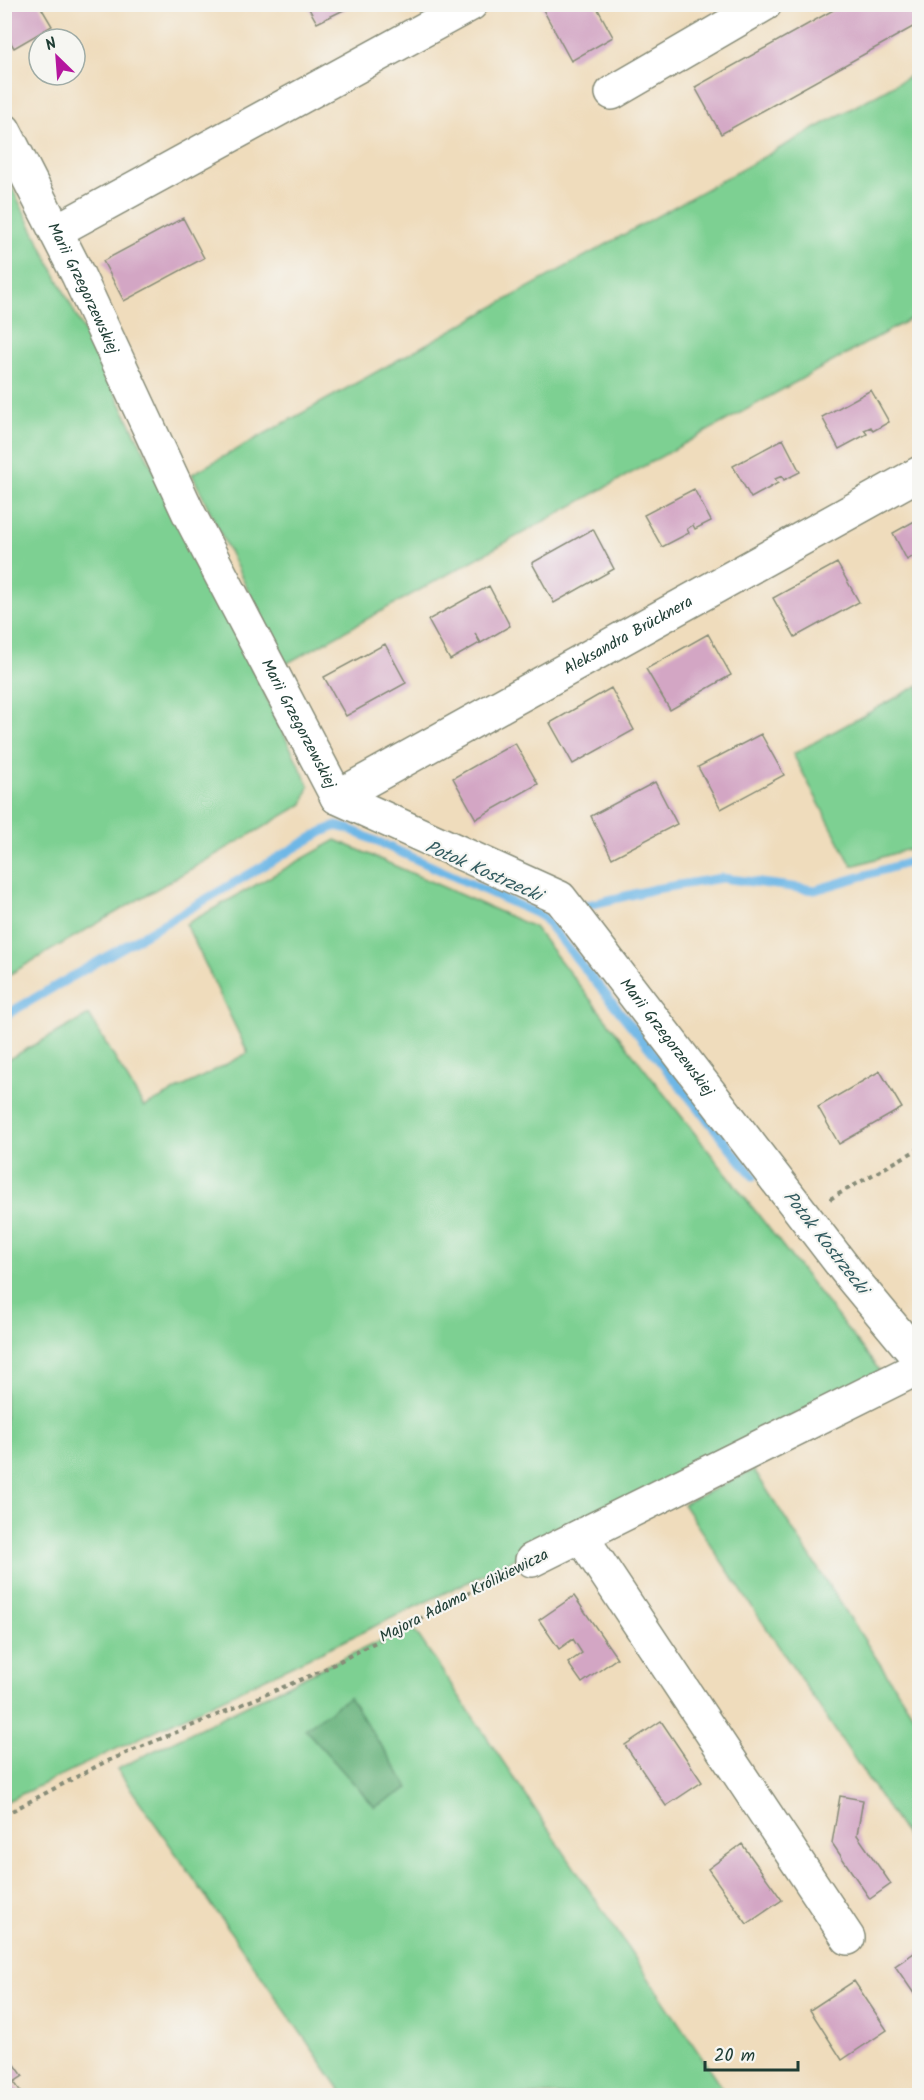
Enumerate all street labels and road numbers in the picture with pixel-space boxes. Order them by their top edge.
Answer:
street label: Marii Grzegorzewskiej [41,218,126,359]
street label: Aleksandra Brücknera [559,589,697,681]
street label: Marii Grzegorzewskiej [254,654,343,794]
street label: Marii Grzegorzewskiej [613,973,721,1102]
street label: Majora Adama Królikiewicza [375,1542,553,1650]

